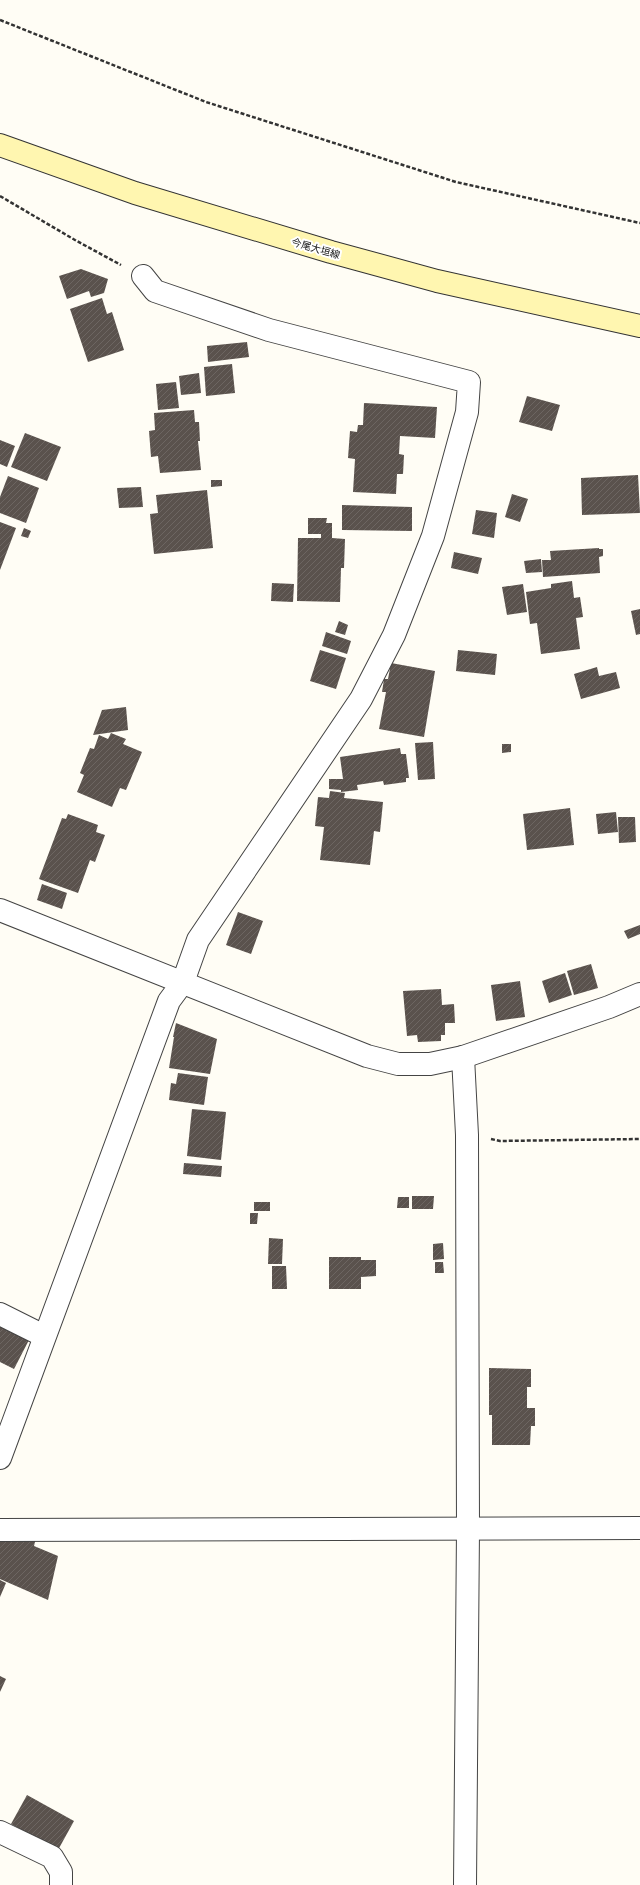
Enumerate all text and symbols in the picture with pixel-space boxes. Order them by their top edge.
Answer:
street label: 今尾大垣線 [290,236,341,261]

